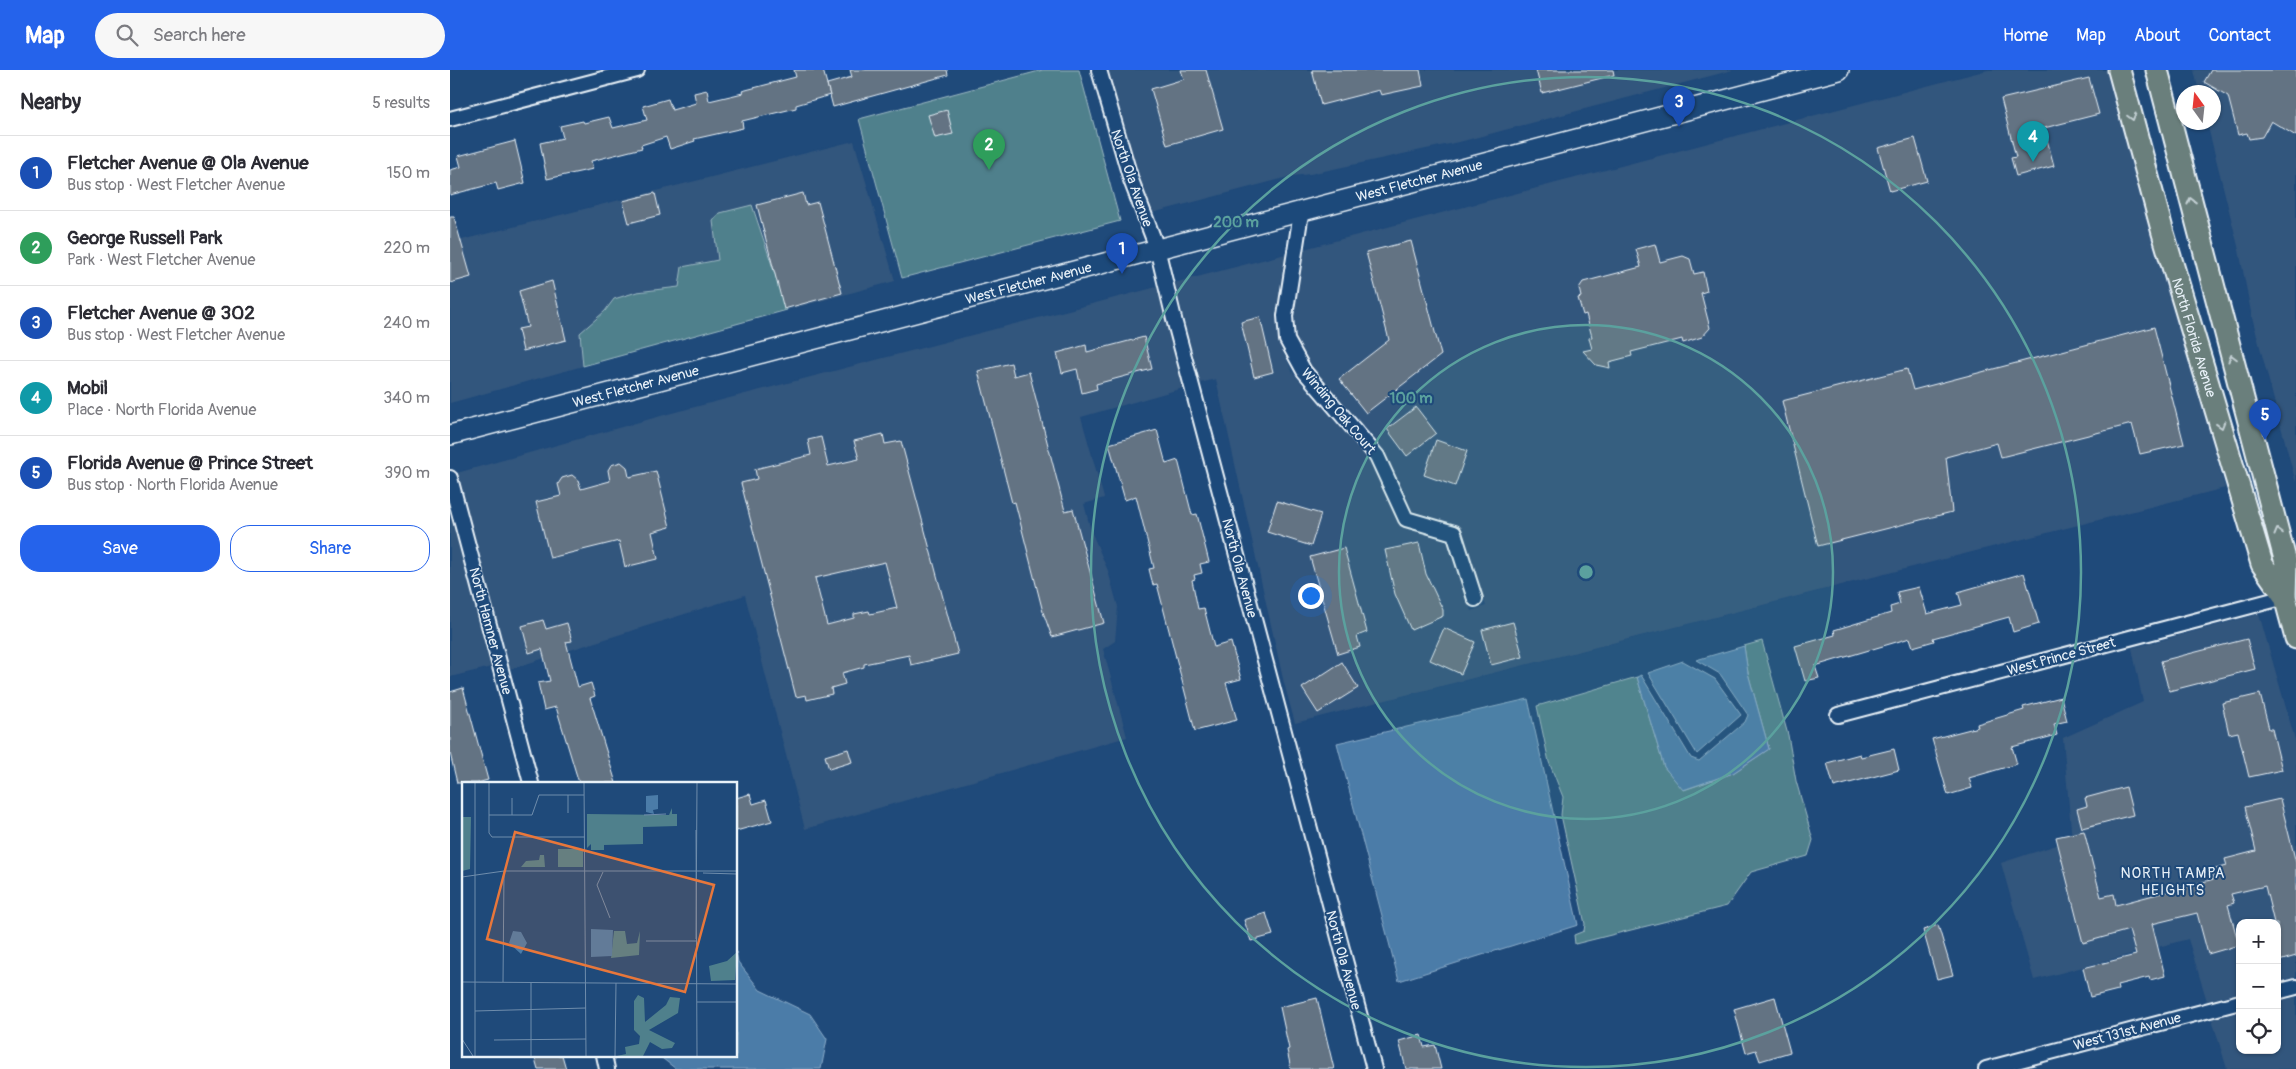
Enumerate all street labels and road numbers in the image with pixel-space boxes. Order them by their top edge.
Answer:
street label: North Ola Avenue [1107,127,1156,229]
street label: West Fletcher Avenue [1354,156,1484,206]
street label: West Fletcher Avenue [964,259,1094,308]
street label: North Florida Avenue [2168,276,2220,399]
street label: West Fletcher Avenue [571,362,701,411]
street label: Winding Oak Court [1298,365,1380,458]
street label: North Ola Avenue [1218,517,1261,620]
street label: North Hamner Avenue [465,566,516,697]
street label: West Prince Street [2005,634,2118,679]
street label: North Ola Avenue [1322,909,1365,1012]
street label: West 131st Avenue [2072,1009,2183,1054]

